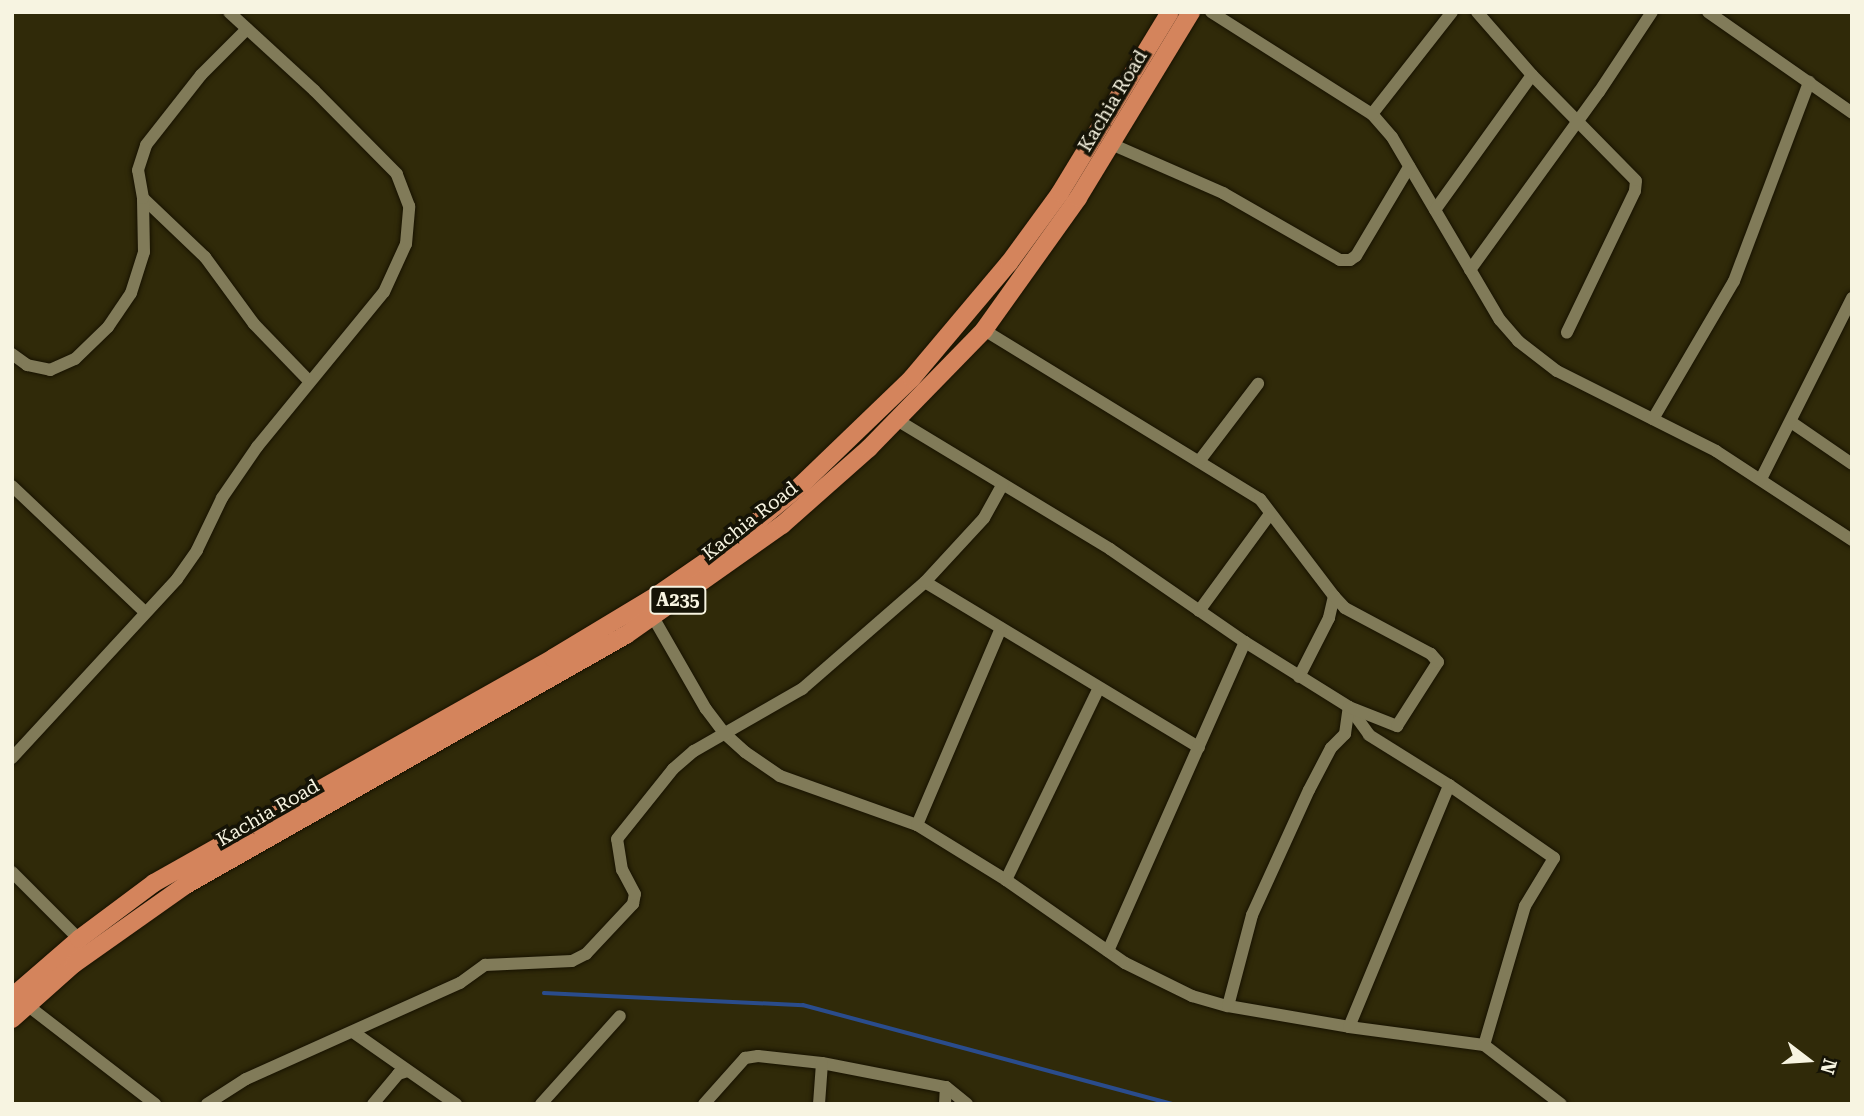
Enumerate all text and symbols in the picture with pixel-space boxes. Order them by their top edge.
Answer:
street label: Kachia Road [1074,46,1152,156]
street label: Kachia Road [698,477,802,565]
road number: A235 [648,586,708,614]
street label: Kachia Road [213,775,323,851]
north arrow [1773,1025,1843,1095]
text: N [1815,1056,1842,1077]

